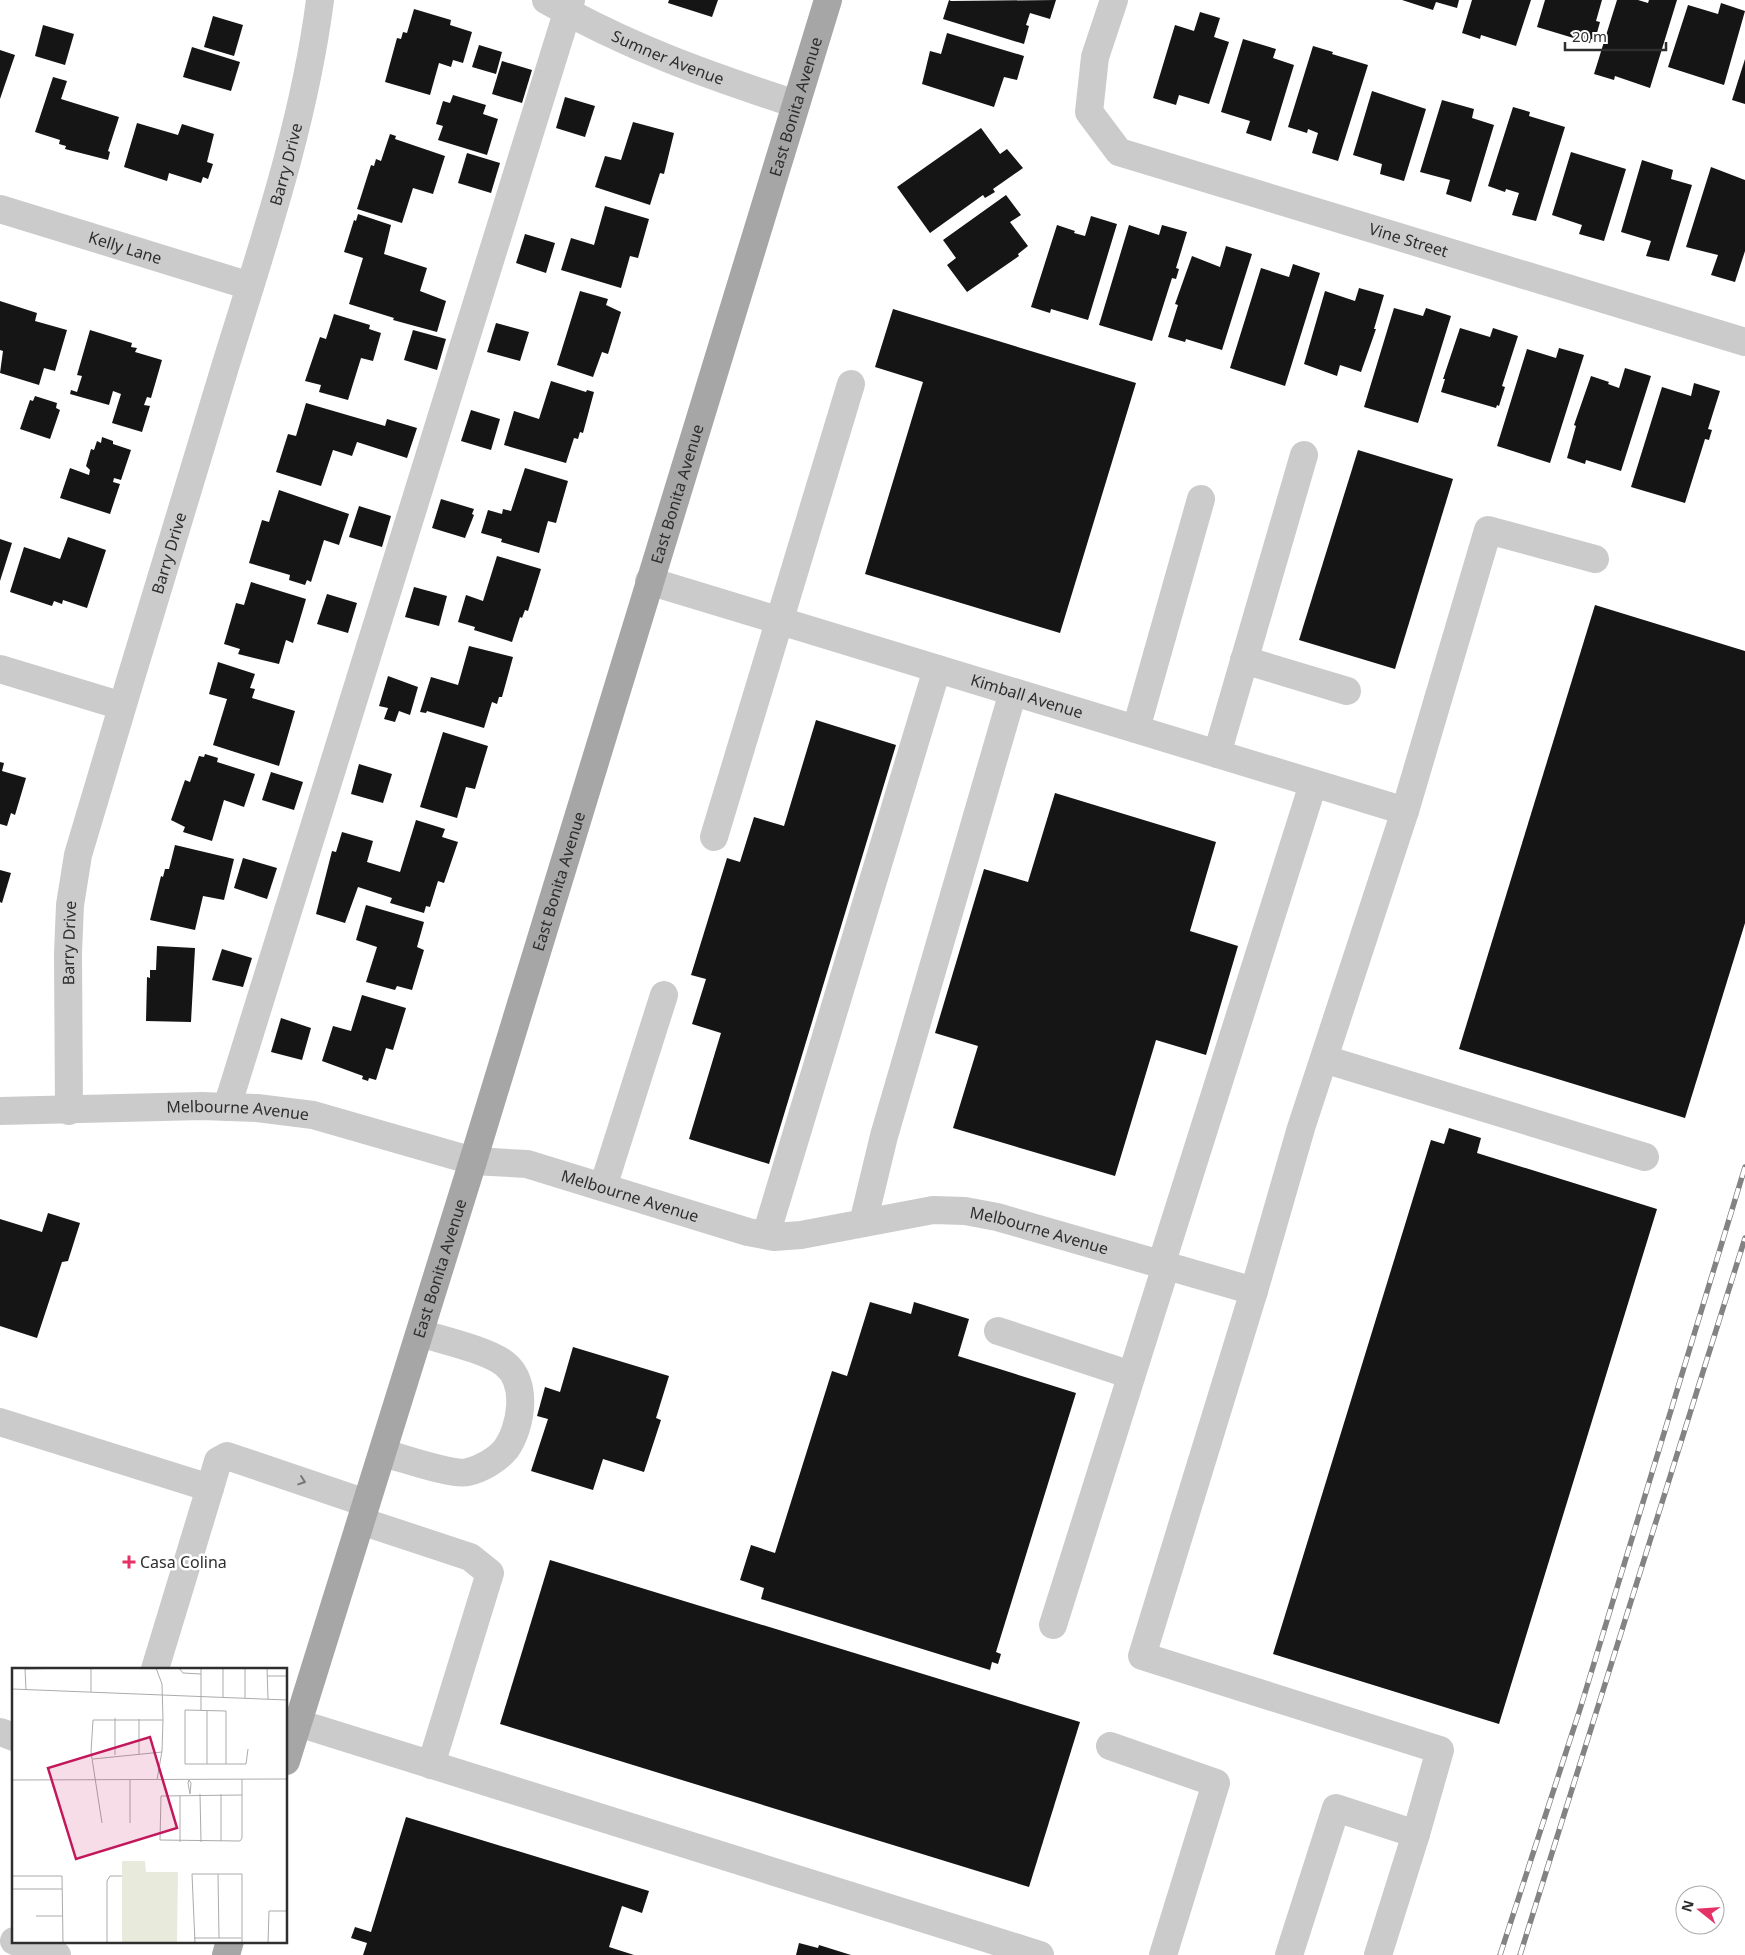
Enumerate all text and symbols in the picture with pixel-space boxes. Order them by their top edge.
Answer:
scale bar [1565,20,1666,52]
street label: Sumner Avenue [608,25,727,90]
text: 20 m [1572,26,1607,46]
street label: East Bonita Avenue [764,34,827,179]
street label: Barry Drive [264,121,307,208]
street label: Vine Street [1366,218,1451,262]
street label: Kelly Lane [86,226,165,269]
street label: East Bonita Avenue [645,422,709,566]
street label: Barry Drive [146,509,191,597]
street label: Kimball Avenue [968,668,1086,723]
street label: East Bonita Avenue [527,809,590,954]
street label: Barry Drive [57,900,81,985]
street label: Melbourne Avenue [166,1095,310,1125]
street label: Melbourne Avenue [559,1164,702,1227]
street label: East Bonita Avenue [407,1196,472,1341]
street label: Melbourne Avenue [968,1201,1111,1260]
one-way arrow [297,1475,305,1485]
place label: Casa Colina [140,1551,227,1573]
marker: Casa Colina [122,1555,136,1569]
inset map [12,1668,288,1942]
north arrow [1675,1885,1725,1935]
text: N [1676,1898,1698,1914]

